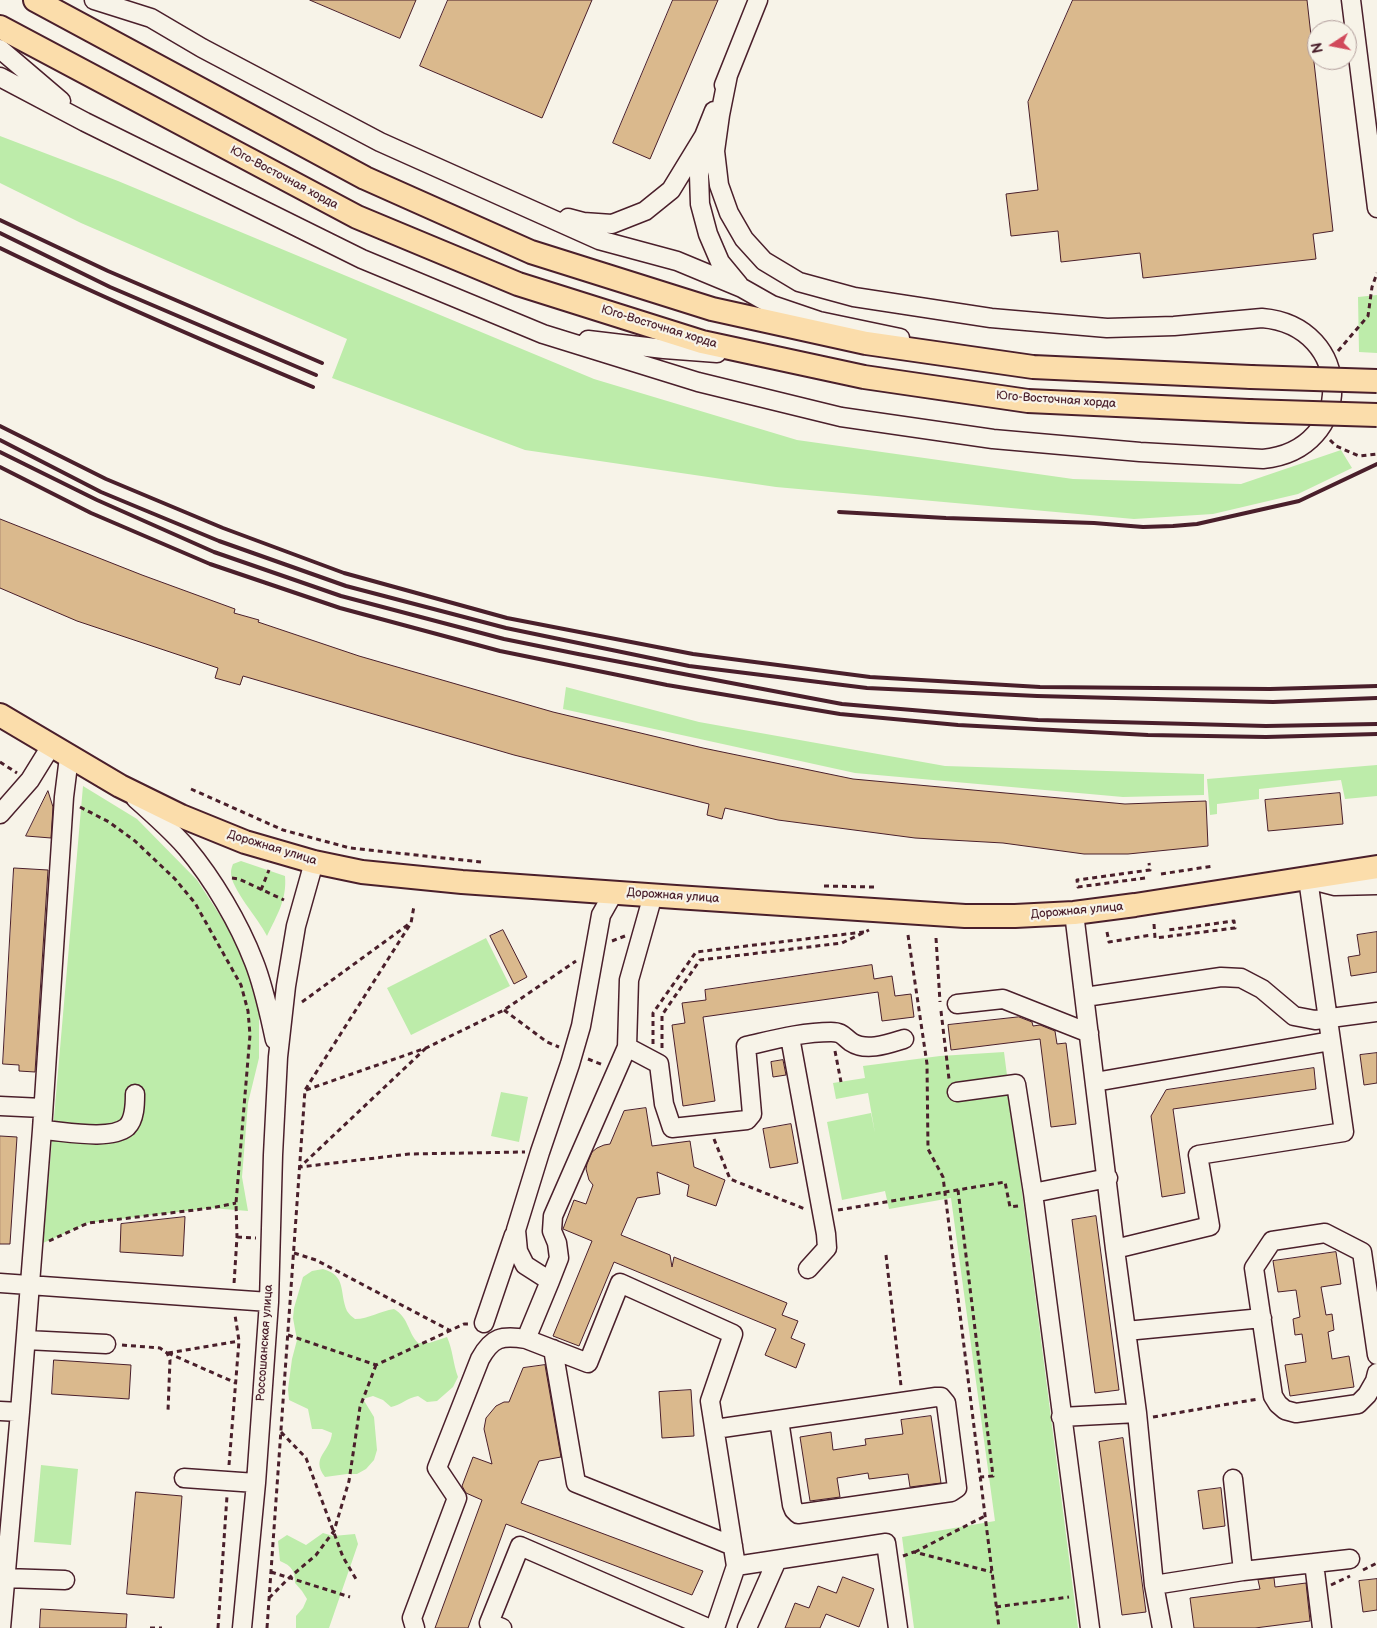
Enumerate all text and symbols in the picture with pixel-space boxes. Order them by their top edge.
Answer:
north arrow [1307,20,1357,70]
text: N [1308,41,1327,55]
street label: Юго-Восточная хорда [227,143,341,213]
street label: Юго-Восточная хорда [599,302,719,352]
street label: Юго-Восточная хорда [995,389,1117,411]
street label: Дорожная улица [225,828,319,868]
street label: Дорожная улица [626,886,720,906]
street label: Дорожная улица [1030,900,1124,922]
street label: Россошанская улица [254,1284,276,1402]

